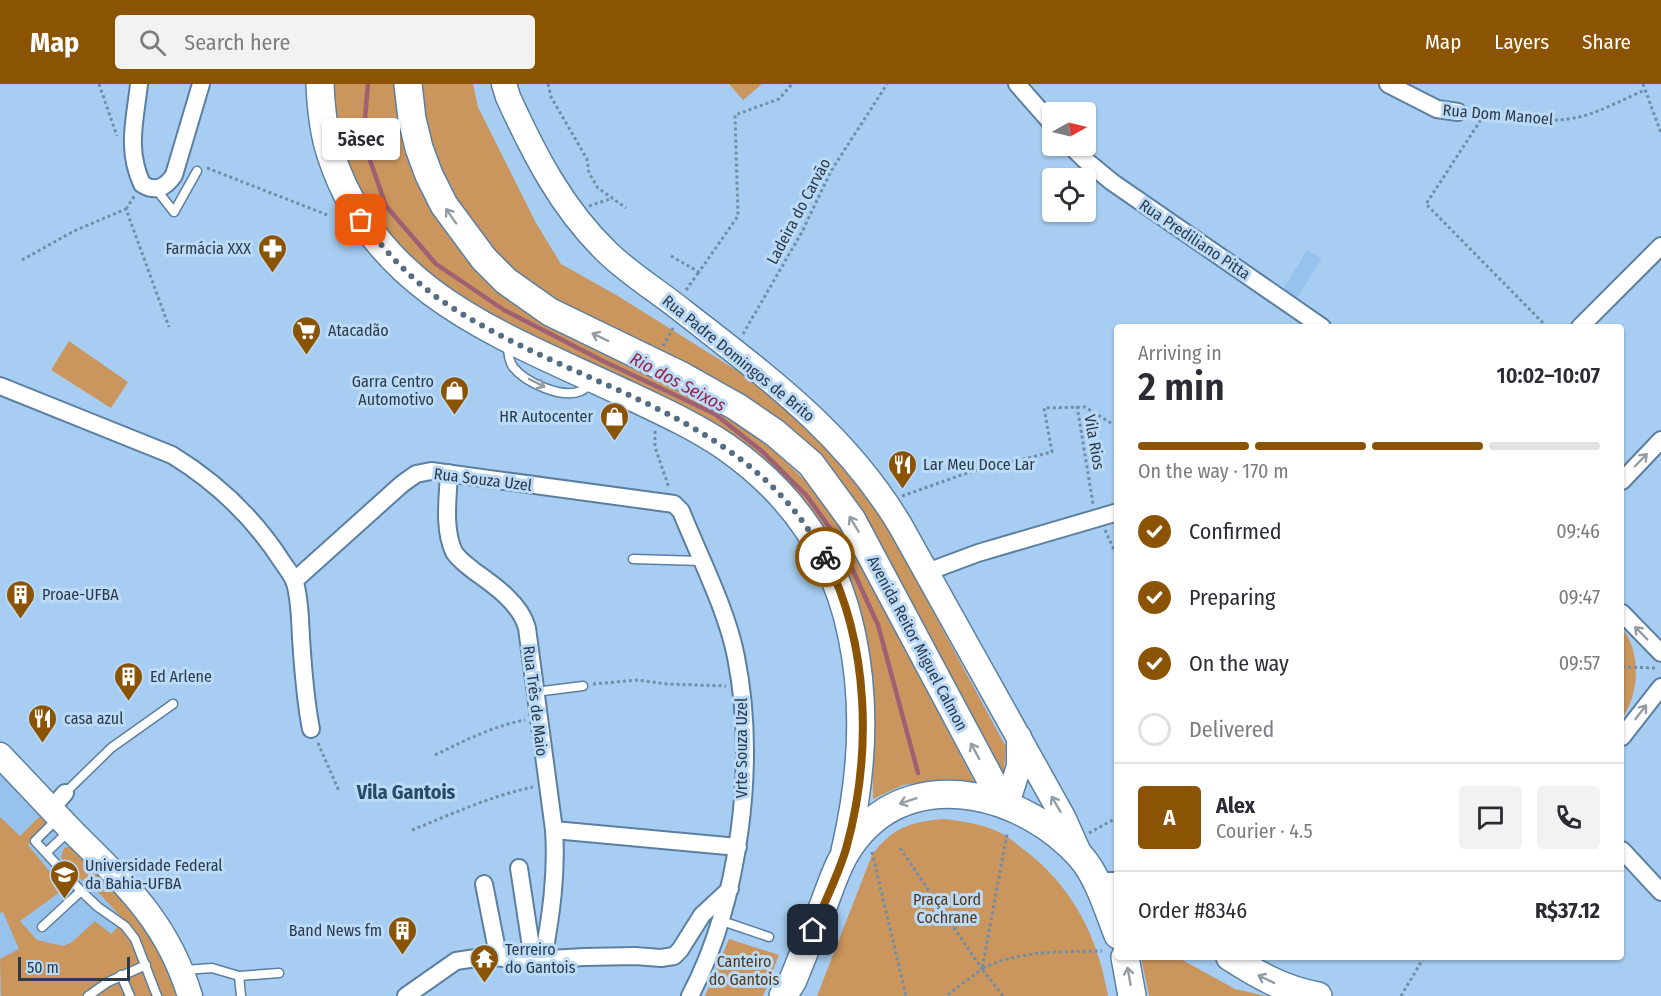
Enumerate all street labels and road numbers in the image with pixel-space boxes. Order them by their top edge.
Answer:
street label: Rua Dom Manoel [1442,100,1554,129]
street label: Ladeira do Carvão [763,155,834,267]
street label: Rua Prediliano Pitta [1136,195,1254,284]
street label: Rua Padre Domingos de Brito [659,291,819,426]
street label: Vila Rios [1080,413,1109,471]
street label: Rua Souza Uzel [433,464,533,495]
street label: Avenida Reitor Miguel Calmon [863,553,972,734]
street label: Rua Três de Maio [519,645,552,757]
street label: Vrte Souza Uzel [732,698,751,798]

